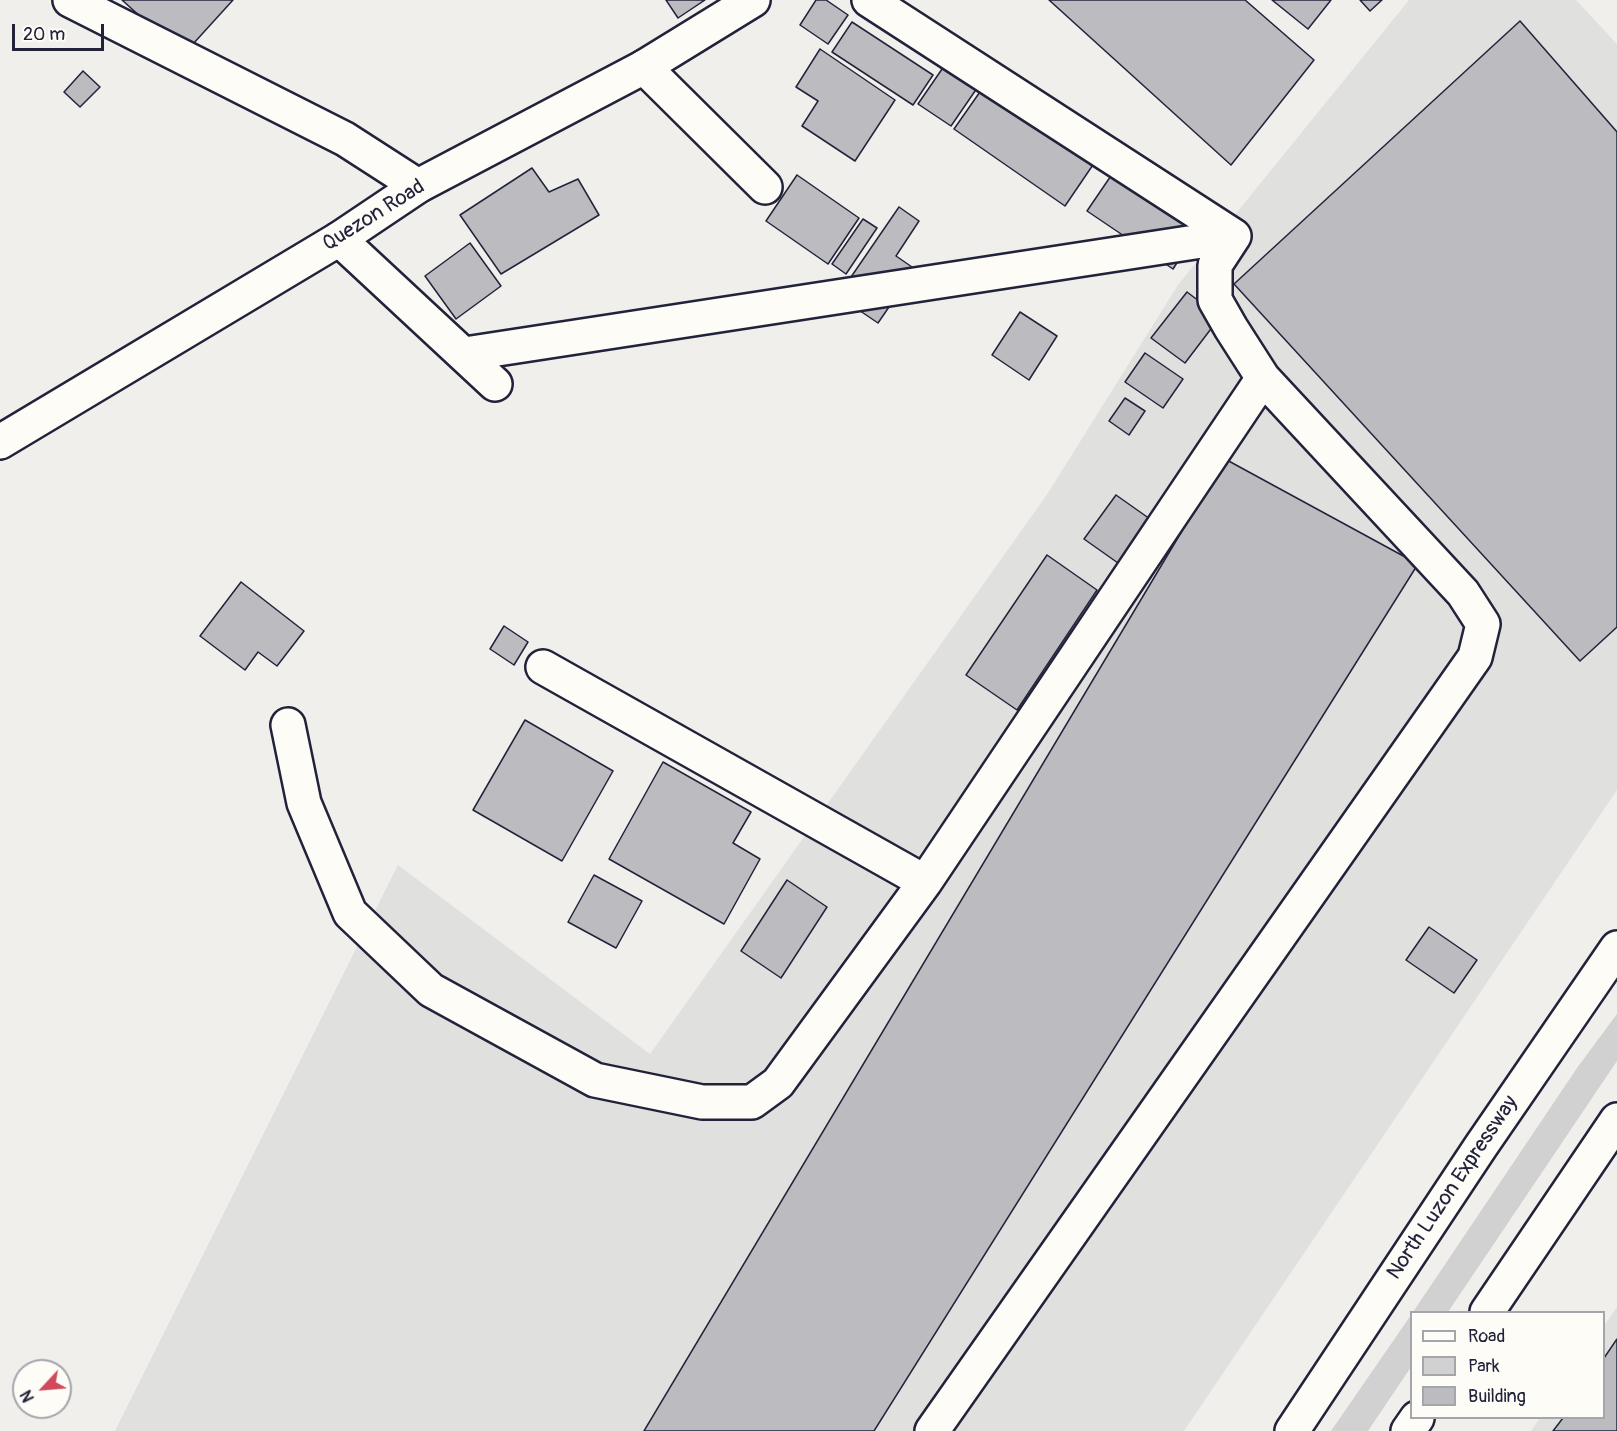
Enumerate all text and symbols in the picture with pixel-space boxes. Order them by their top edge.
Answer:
scale bar [15,12,106,50]
text: 20 m [23,23,65,46]
street label: Quezon Road [318,175,430,257]
street label: North Luzon Expressway [1382,1091,1524,1285]
legend [1410,1311,1605,1419]
text: Road [1468,1325,1505,1348]
text: Park [1468,1355,1500,1378]
north arrow [12,1359,72,1419]
text: Building [1468,1385,1526,1408]
text: N [16,1387,39,1405]

